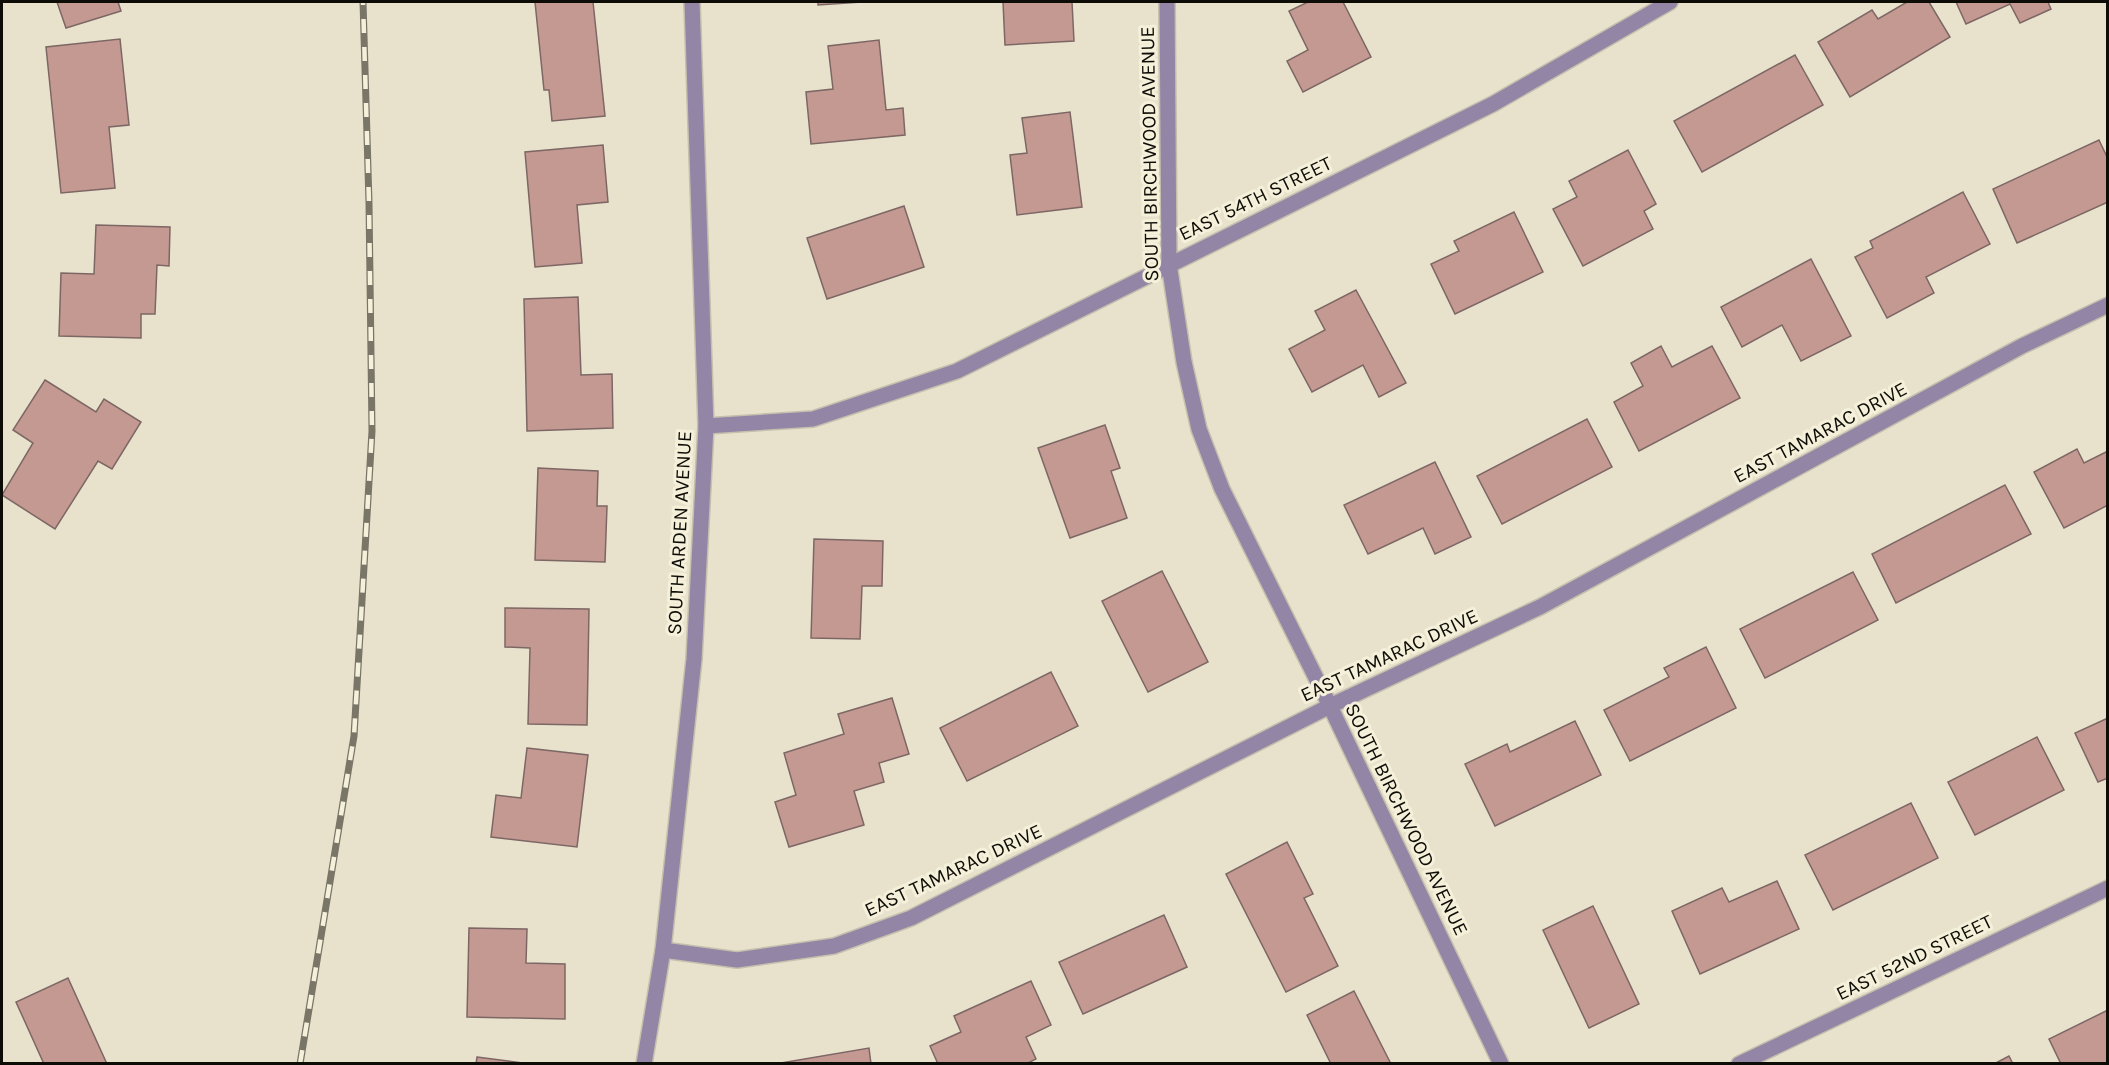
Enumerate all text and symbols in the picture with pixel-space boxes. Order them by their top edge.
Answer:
street label: SOUTH BIRCHWOOD AVENUE [1136,26,1163,282]
street label: EAST 54TH STREET [1175,152,1335,245]
street label: EAST TAMARAC DRIVE [1730,377,1911,488]
street label: SOUTH ARDEN AVENUE [663,430,696,636]
street label: EAST TAMARAC DRIVE [1297,604,1482,707]
street label: SOUTH BIRCHWOOD AVENUE [1340,700,1473,939]
street label: EAST TAMARAC DRIVE [861,819,1046,922]
street label: EAST 52ND STREET [1832,910,1996,1005]

